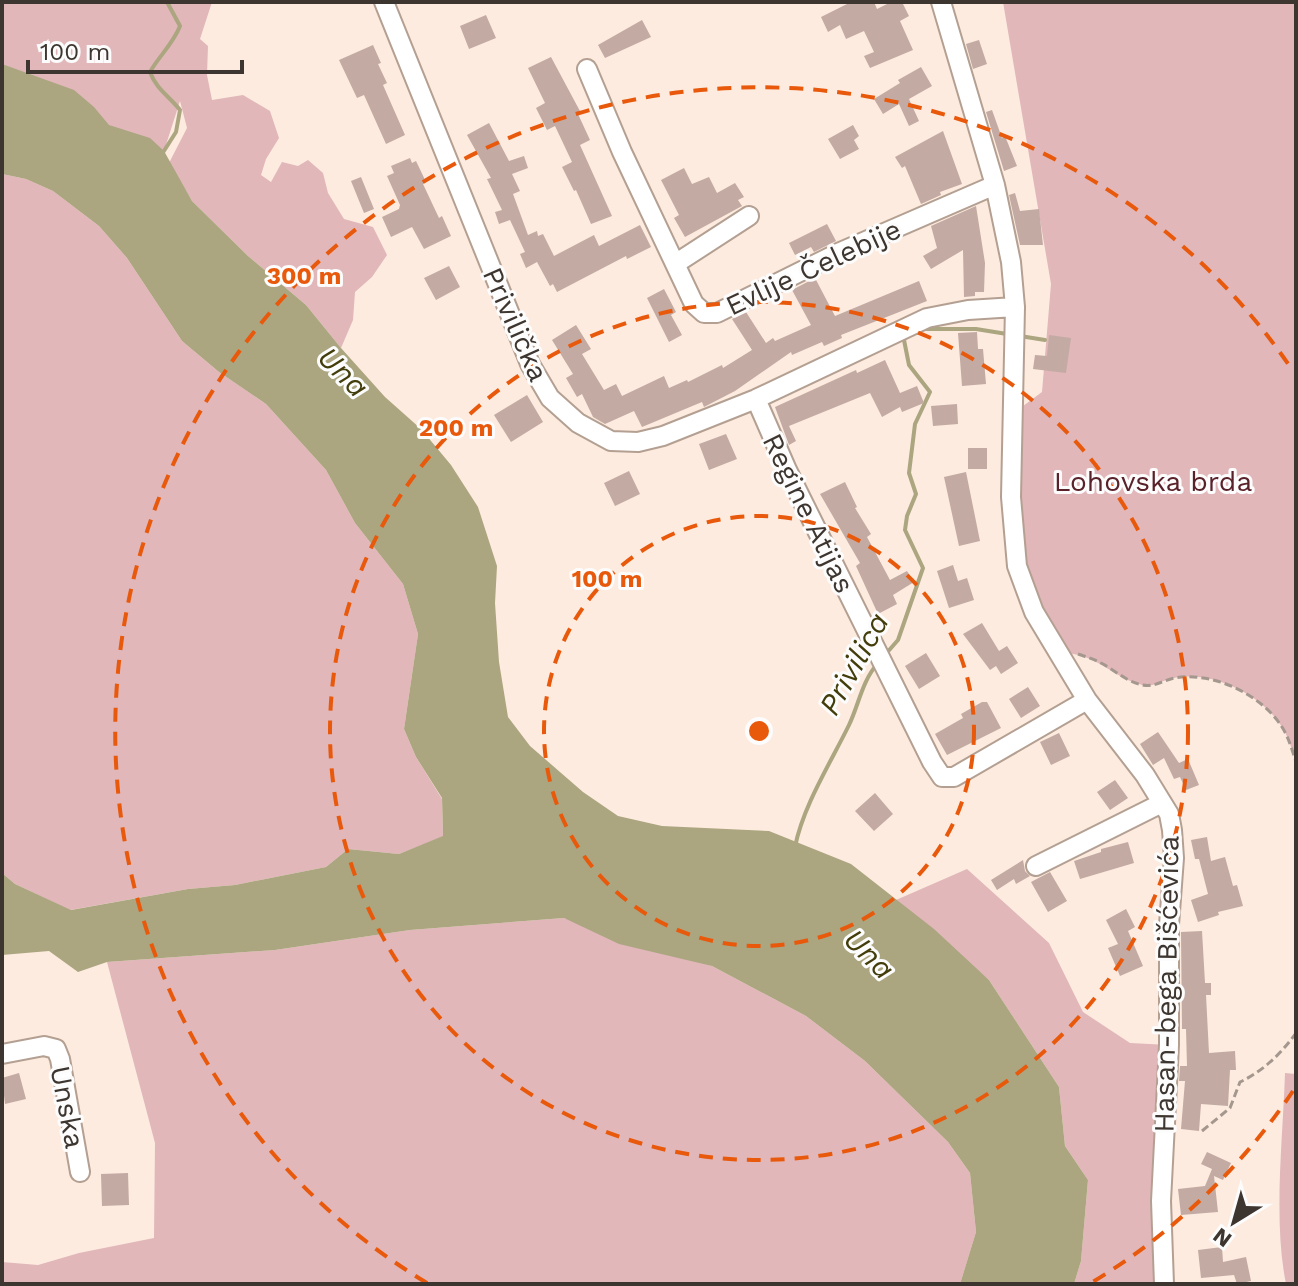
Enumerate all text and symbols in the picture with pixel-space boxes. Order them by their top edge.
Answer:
scale bar [28,24,242,74]
text: 100 m [40,38,110,66]
street label: Evlije Čelebije [720,212,906,322]
text: 300 m [267,262,341,290]
street label: Privilička [476,262,555,386]
water label: Una [311,339,376,404]
text: 200 m [419,414,493,442]
street label: Regine Atijas [756,428,861,598]
park label: Lohovska brda [1054,465,1252,498]
text: 100 m [572,565,642,593]
water label: Privilica [811,607,896,721]
centre of rings [745,717,773,745]
street label: Hasan-bega Bišćevića [1147,835,1186,1133]
water label: Una [837,921,902,986]
street label: Unska [43,1063,92,1151]
north arrow [1194,1182,1274,1262]
text: N [1208,1223,1236,1252]

